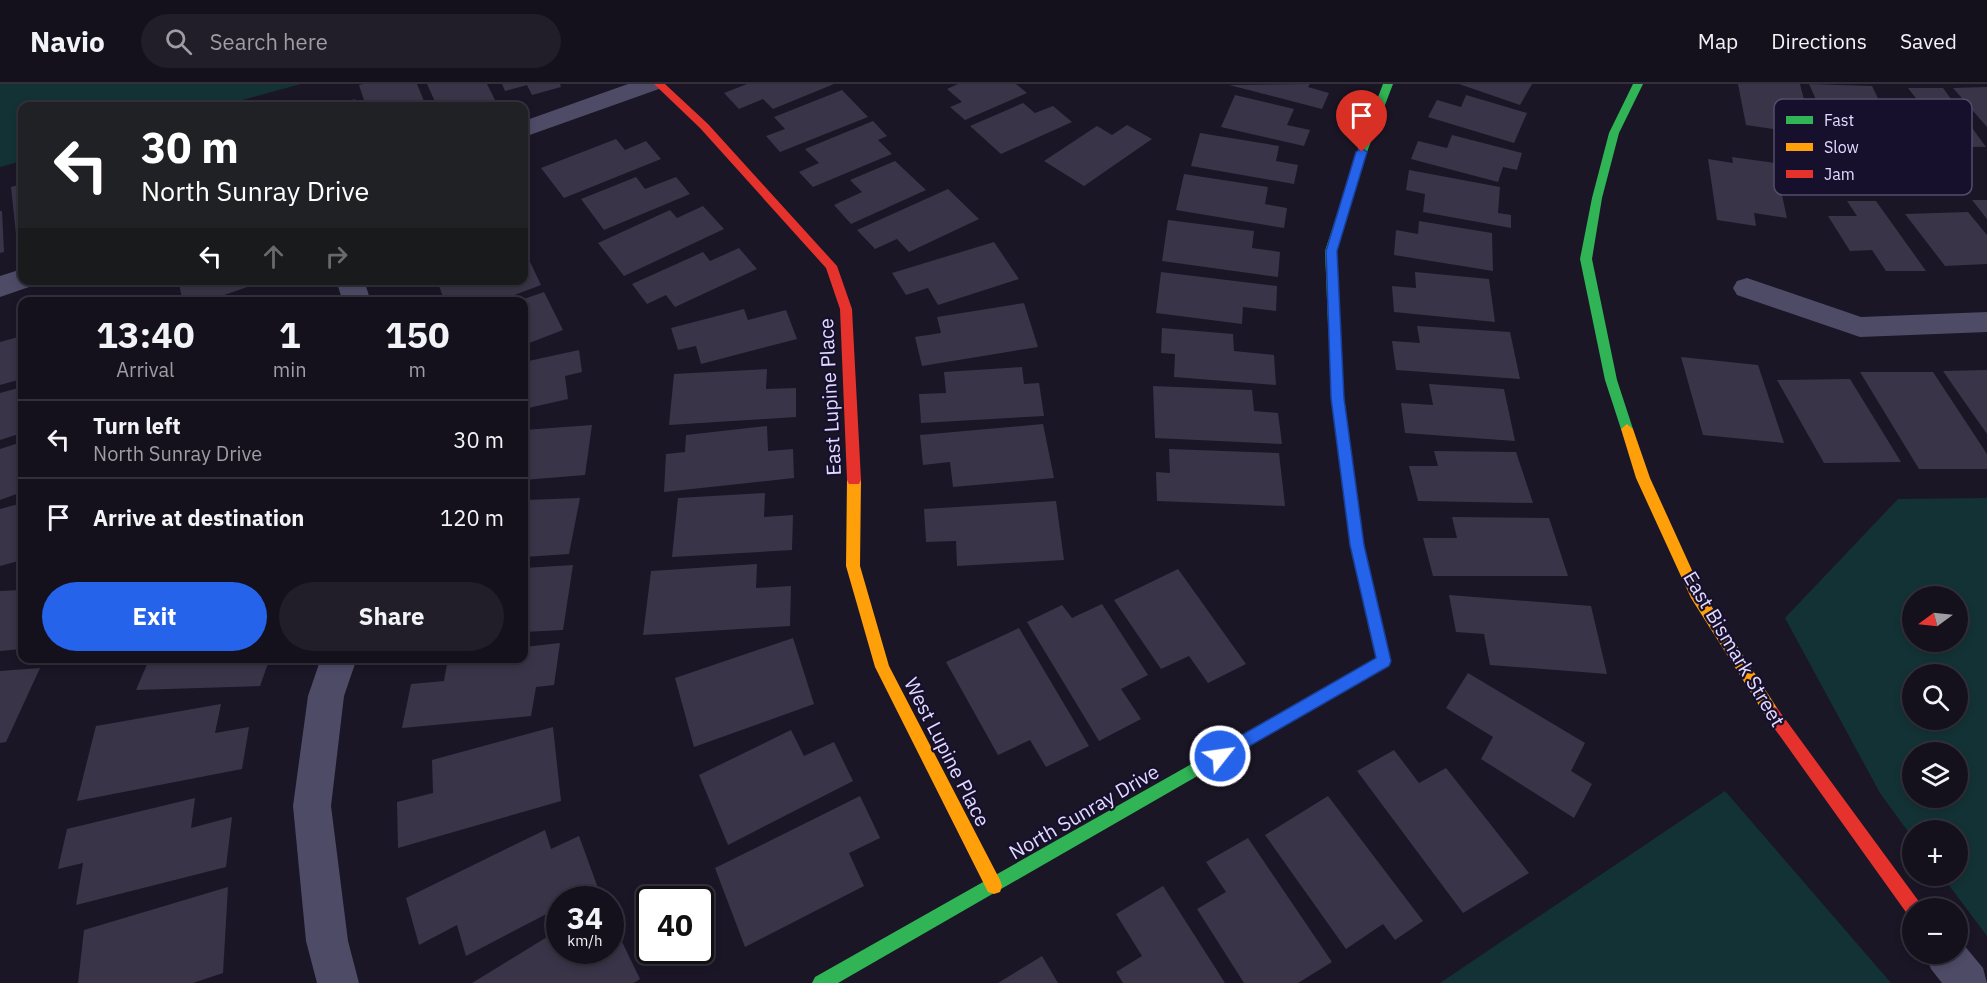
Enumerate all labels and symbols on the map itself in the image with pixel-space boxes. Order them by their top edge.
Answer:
pin [1336,90,1387,152]
legend [1774,99,1972,195]
text: Fast [1824,110,1854,130]
text: Slow [1824,137,1859,157]
text: Jam [1824,164,1855,184]
street label: East Lupine Place [812,318,847,476]
street label: East Bismark Street [1677,566,1792,732]
north arrow [1902,586,1968,652]
street label: West Lupine Place [898,673,997,831]
position arrow [1188,724,1252,788]
street label: North Sunray Drive [1004,758,1164,866]
speed limit sign: 40 [636,886,714,964]

